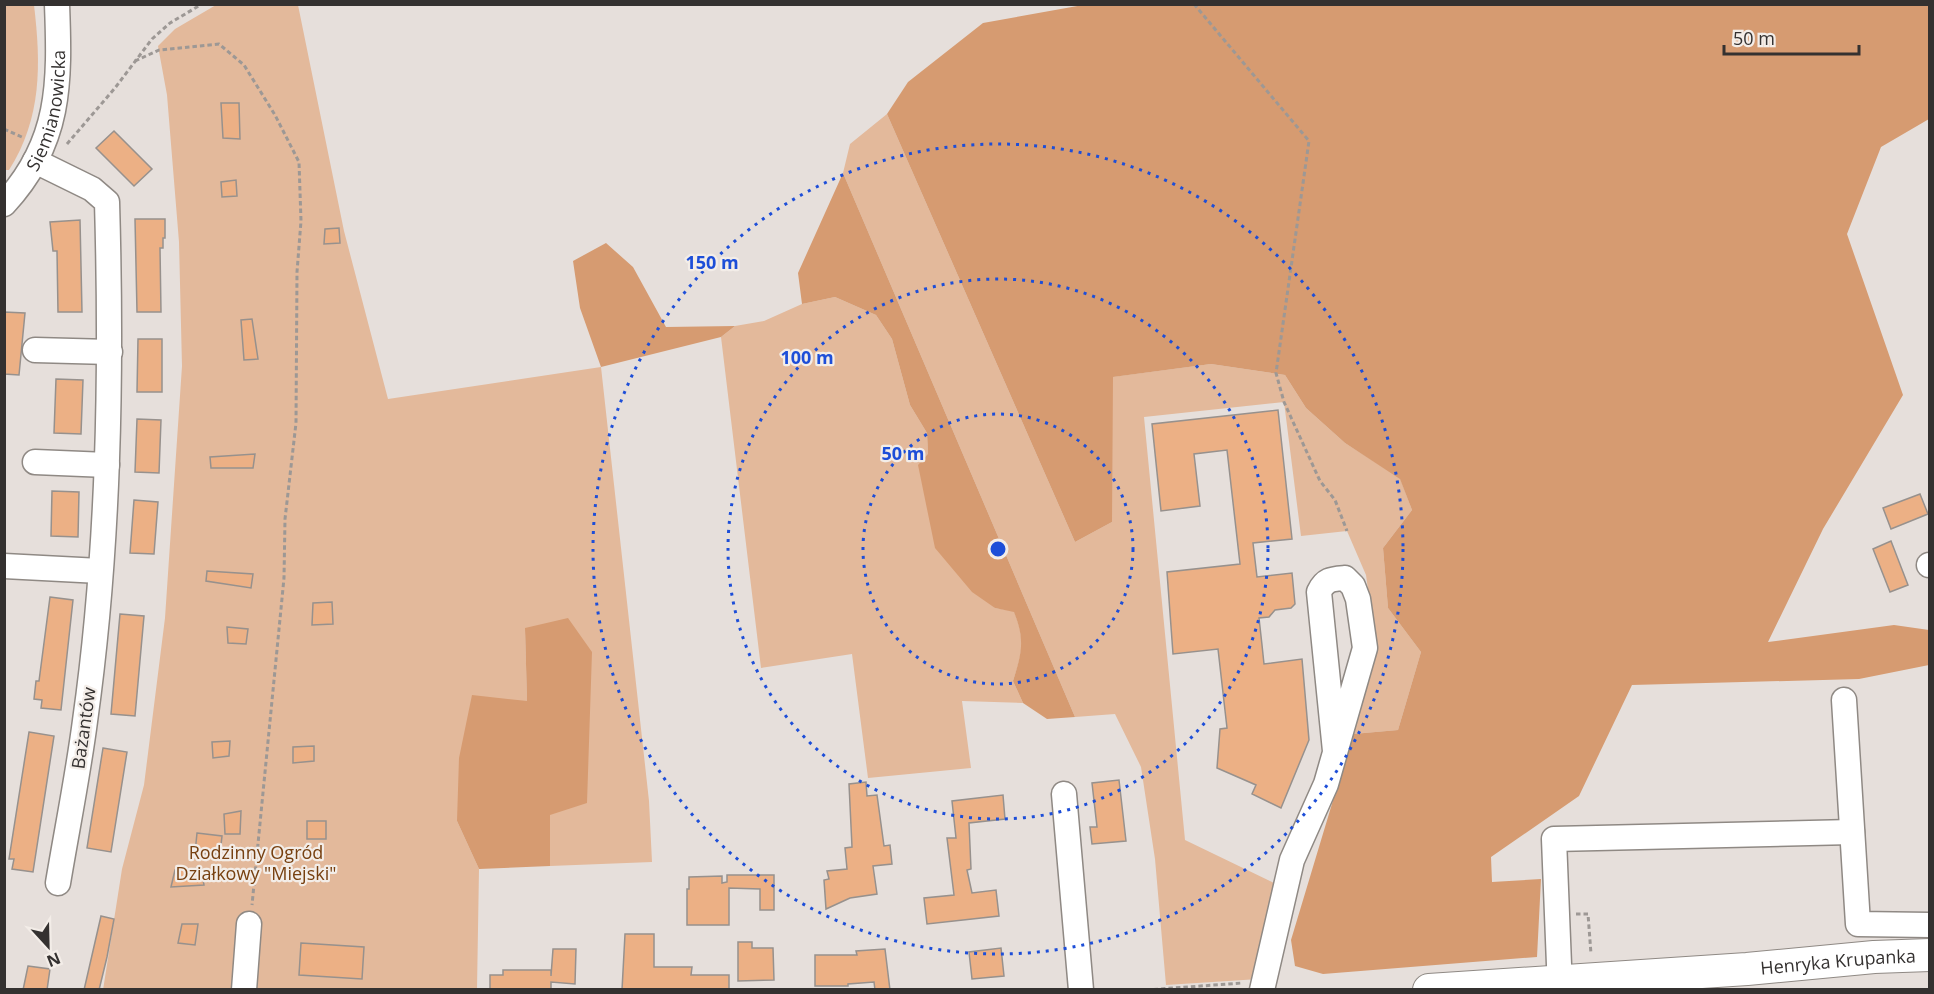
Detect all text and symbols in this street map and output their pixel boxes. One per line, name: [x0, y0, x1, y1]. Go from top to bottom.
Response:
scale bar: [1724, 18, 1859, 56]
text: 50 m: [1733, 26, 1775, 50]
street label: Siemianowicka: [20, 50, 70, 175]
text: 150 m: [685, 250, 739, 274]
text: 100 m: [780, 345, 834, 369]
text: 50 m: [882, 441, 924, 465]
centre of rings: [988, 539, 1008, 559]
street label: Bażantów: [65, 686, 101, 770]
park label: Rodzinny Ogród Działkowy "Miejski": [176, 840, 336, 885]
north arrow: [18, 916, 78, 976]
street label: Henryka Krupanka: [1759, 944, 1916, 980]
text: N: [43, 947, 64, 973]

